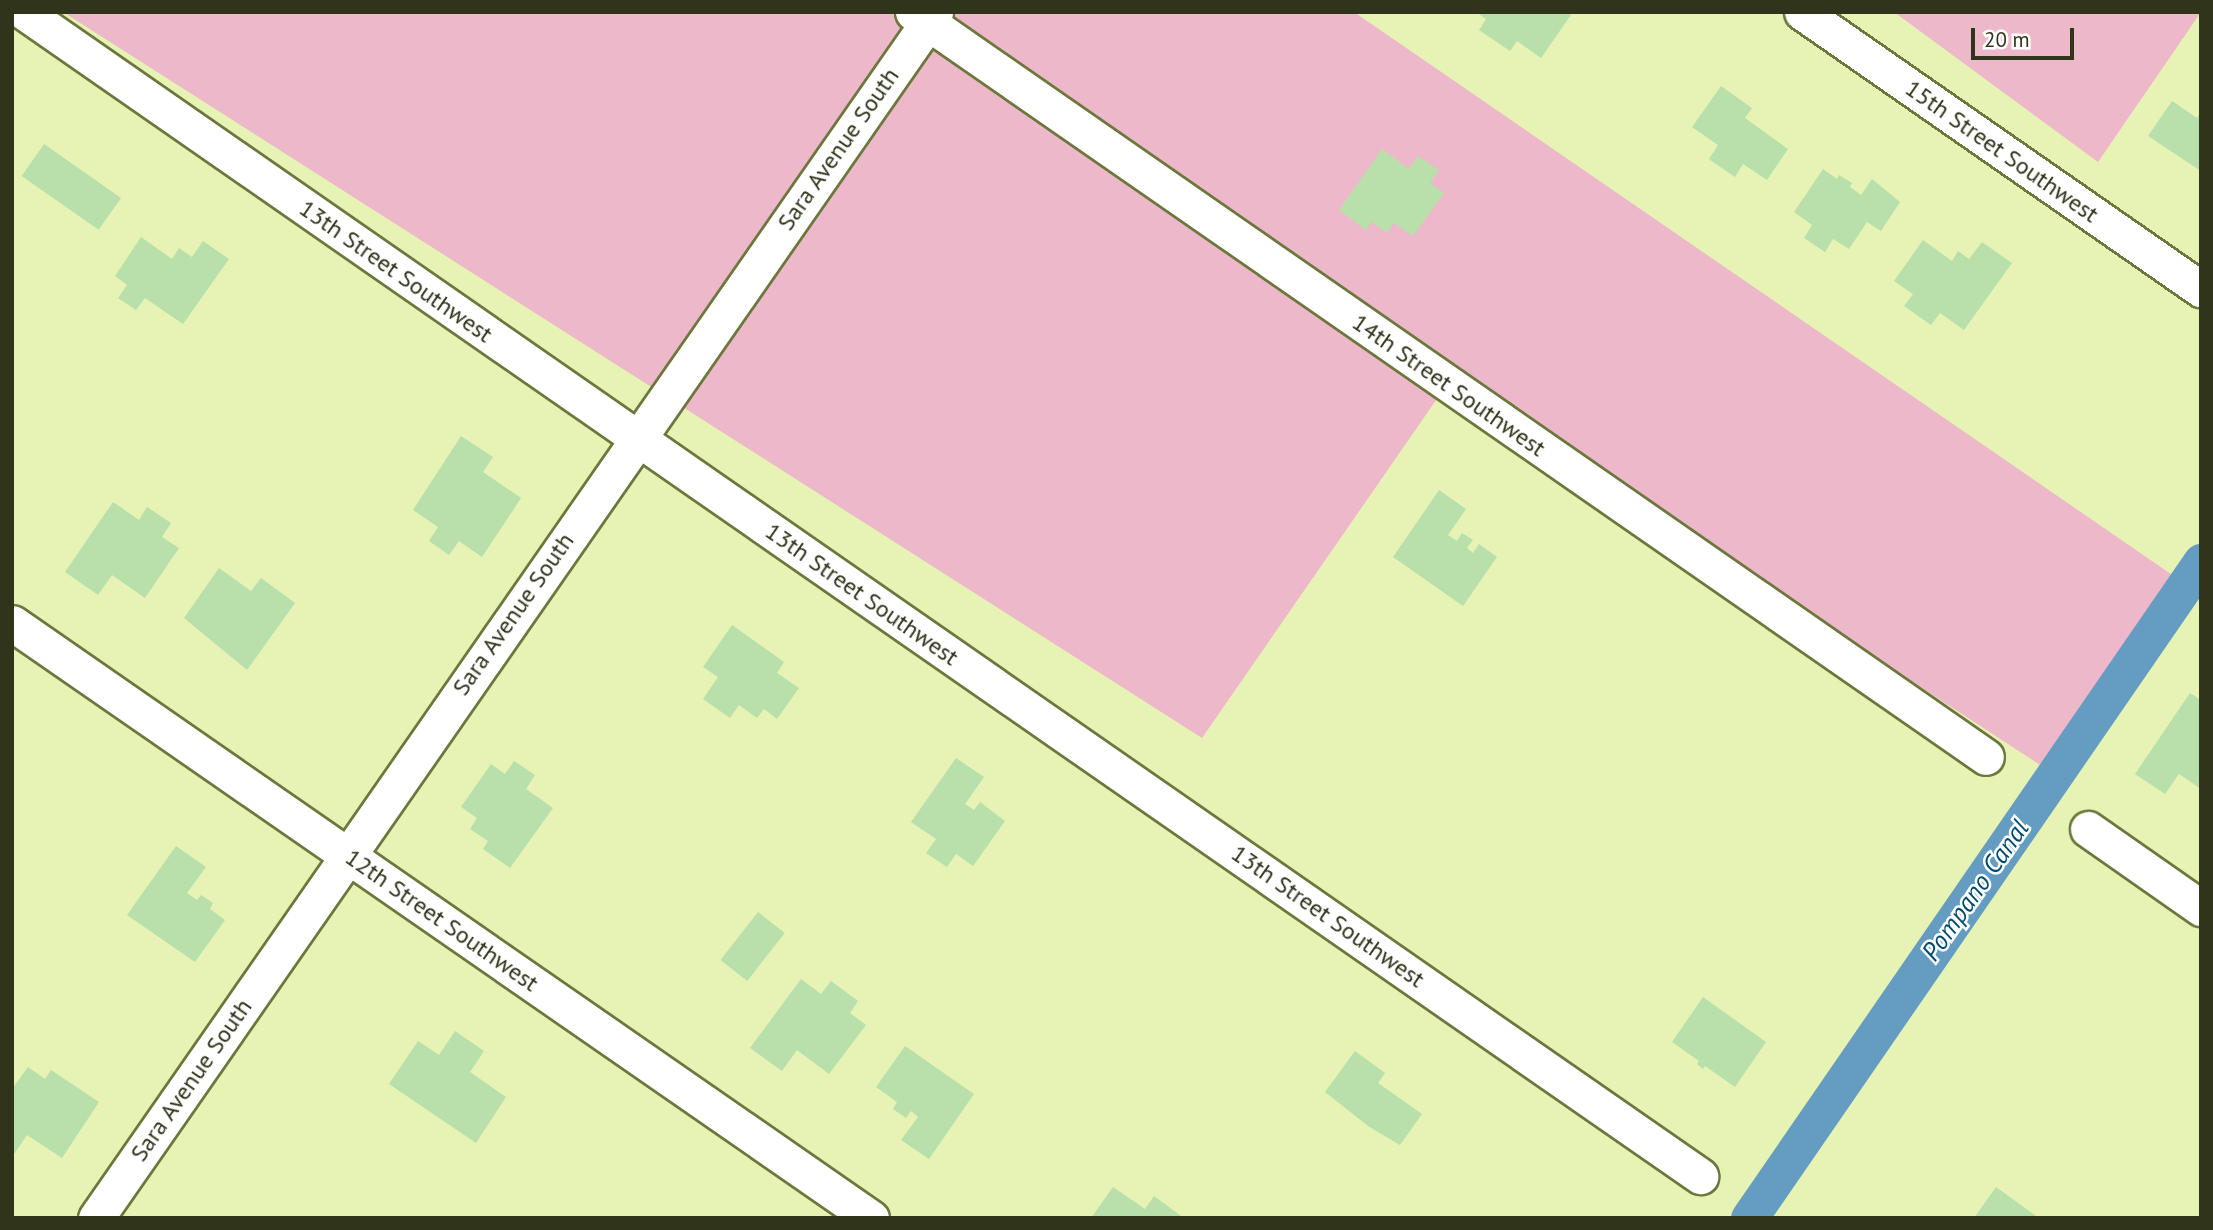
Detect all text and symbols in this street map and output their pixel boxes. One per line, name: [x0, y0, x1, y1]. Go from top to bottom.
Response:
scale bar: [1975, 14, 2078, 58]
text: 20 m: [1984, 26, 2030, 53]
street label: Sara Avenue South: [771, 62, 905, 236]
street label: 15th Street Southwest: [1900, 73, 2104, 229]
street label: 13th Street Southwest: [294, 193, 498, 349]
street label: 14th Street Southwest: [1347, 307, 1551, 463]
street label: 13th Street Southwest: [760, 516, 964, 672]
street label: Sara Avenue South: [446, 527, 580, 701]
water label: Pompano Canal: [1915, 813, 2035, 967]
street label: 13th Street Southwest: [1226, 838, 1430, 994]
street label: 12th Street Southwest: [340, 842, 544, 998]
street label: Sara Avenue South: [124, 993, 258, 1167]

